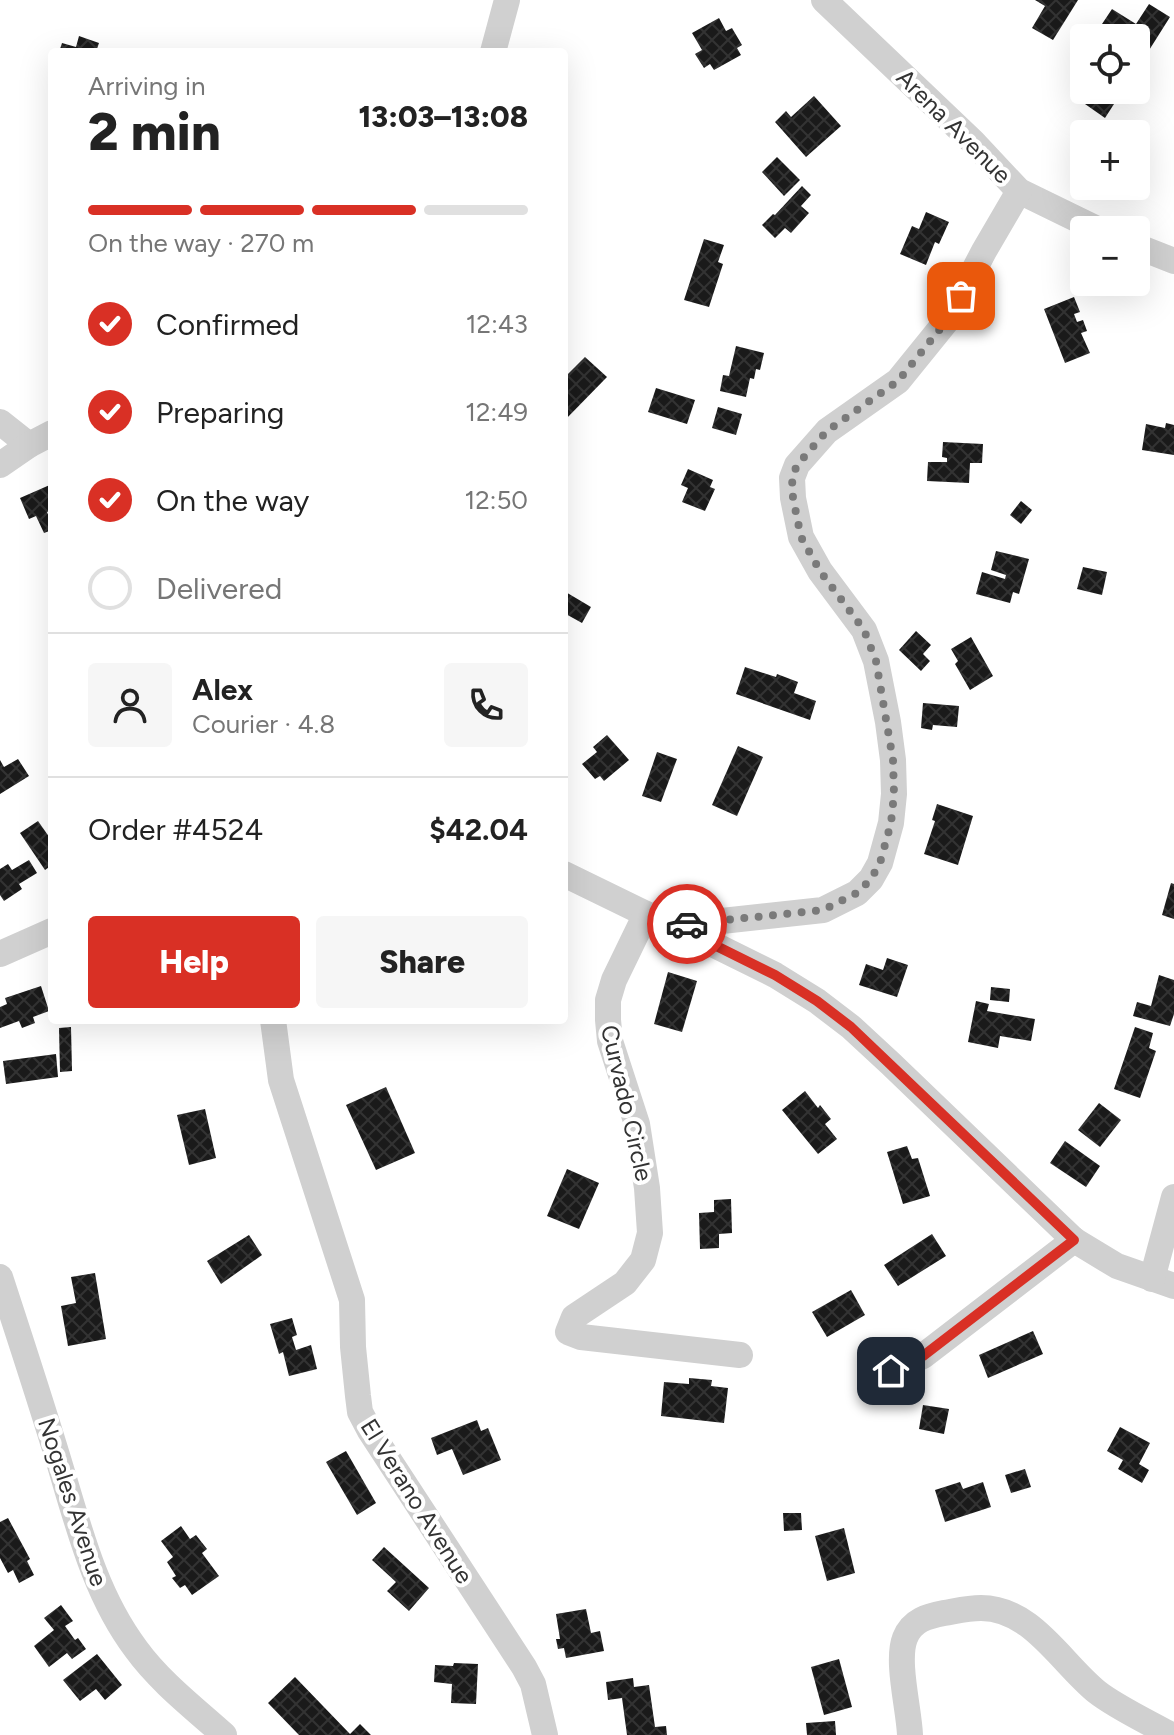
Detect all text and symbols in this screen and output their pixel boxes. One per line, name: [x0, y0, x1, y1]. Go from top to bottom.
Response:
map controls: [1070, 24, 1150, 296]
button: locate: [1070, 24, 1150, 104]
street label: Arena Avenue: [891, 63, 1017, 189]
text: Arriving in: [88, 70, 206, 102]
text: 13:03–13:08: [359, 98, 528, 135]
text: 2 min: [88, 101, 221, 163]
button: +: [1070, 120, 1150, 200]
button: −: [1070, 216, 1150, 296]
text: On the way · 270 m: [88, 227, 314, 259]
pin: [927, 262, 995, 330]
icon: bag: [939, 274, 983, 318]
icon: check: [88, 302, 132, 346]
text: Confirmed: [156, 306, 299, 343]
text: 12:43: [466, 308, 528, 340]
icon: check: [88, 390, 132, 434]
text: Preparing: [156, 394, 284, 431]
text: 12:49: [465, 396, 528, 428]
icon: check: [88, 478, 132, 522]
text: On the way: [156, 482, 309, 519]
text: 12:50: [465, 484, 528, 516]
text: Delivered: [156, 570, 282, 607]
button: person: [88, 663, 172, 747]
button: phone: [444, 663, 528, 747]
text: Alex: [192, 671, 253, 708]
text: Courier · 4.8: [192, 708, 335, 740]
text: Order #4524: [88, 811, 263, 848]
text: $42.04: [429, 811, 528, 848]
courier: [647, 884, 727, 964]
icon: car: [665, 902, 709, 946]
button: Help: [88, 916, 300, 1008]
button: Share: [316, 916, 528, 1008]
street label: Curvado Circle: [595, 1022, 659, 1184]
pin: [857, 1337, 925, 1405]
icon: home: [869, 1349, 913, 1393]
street label: El Verano Avenue: [355, 1413, 479, 1589]
street label: Nogales Avenue: [32, 1414, 114, 1590]

